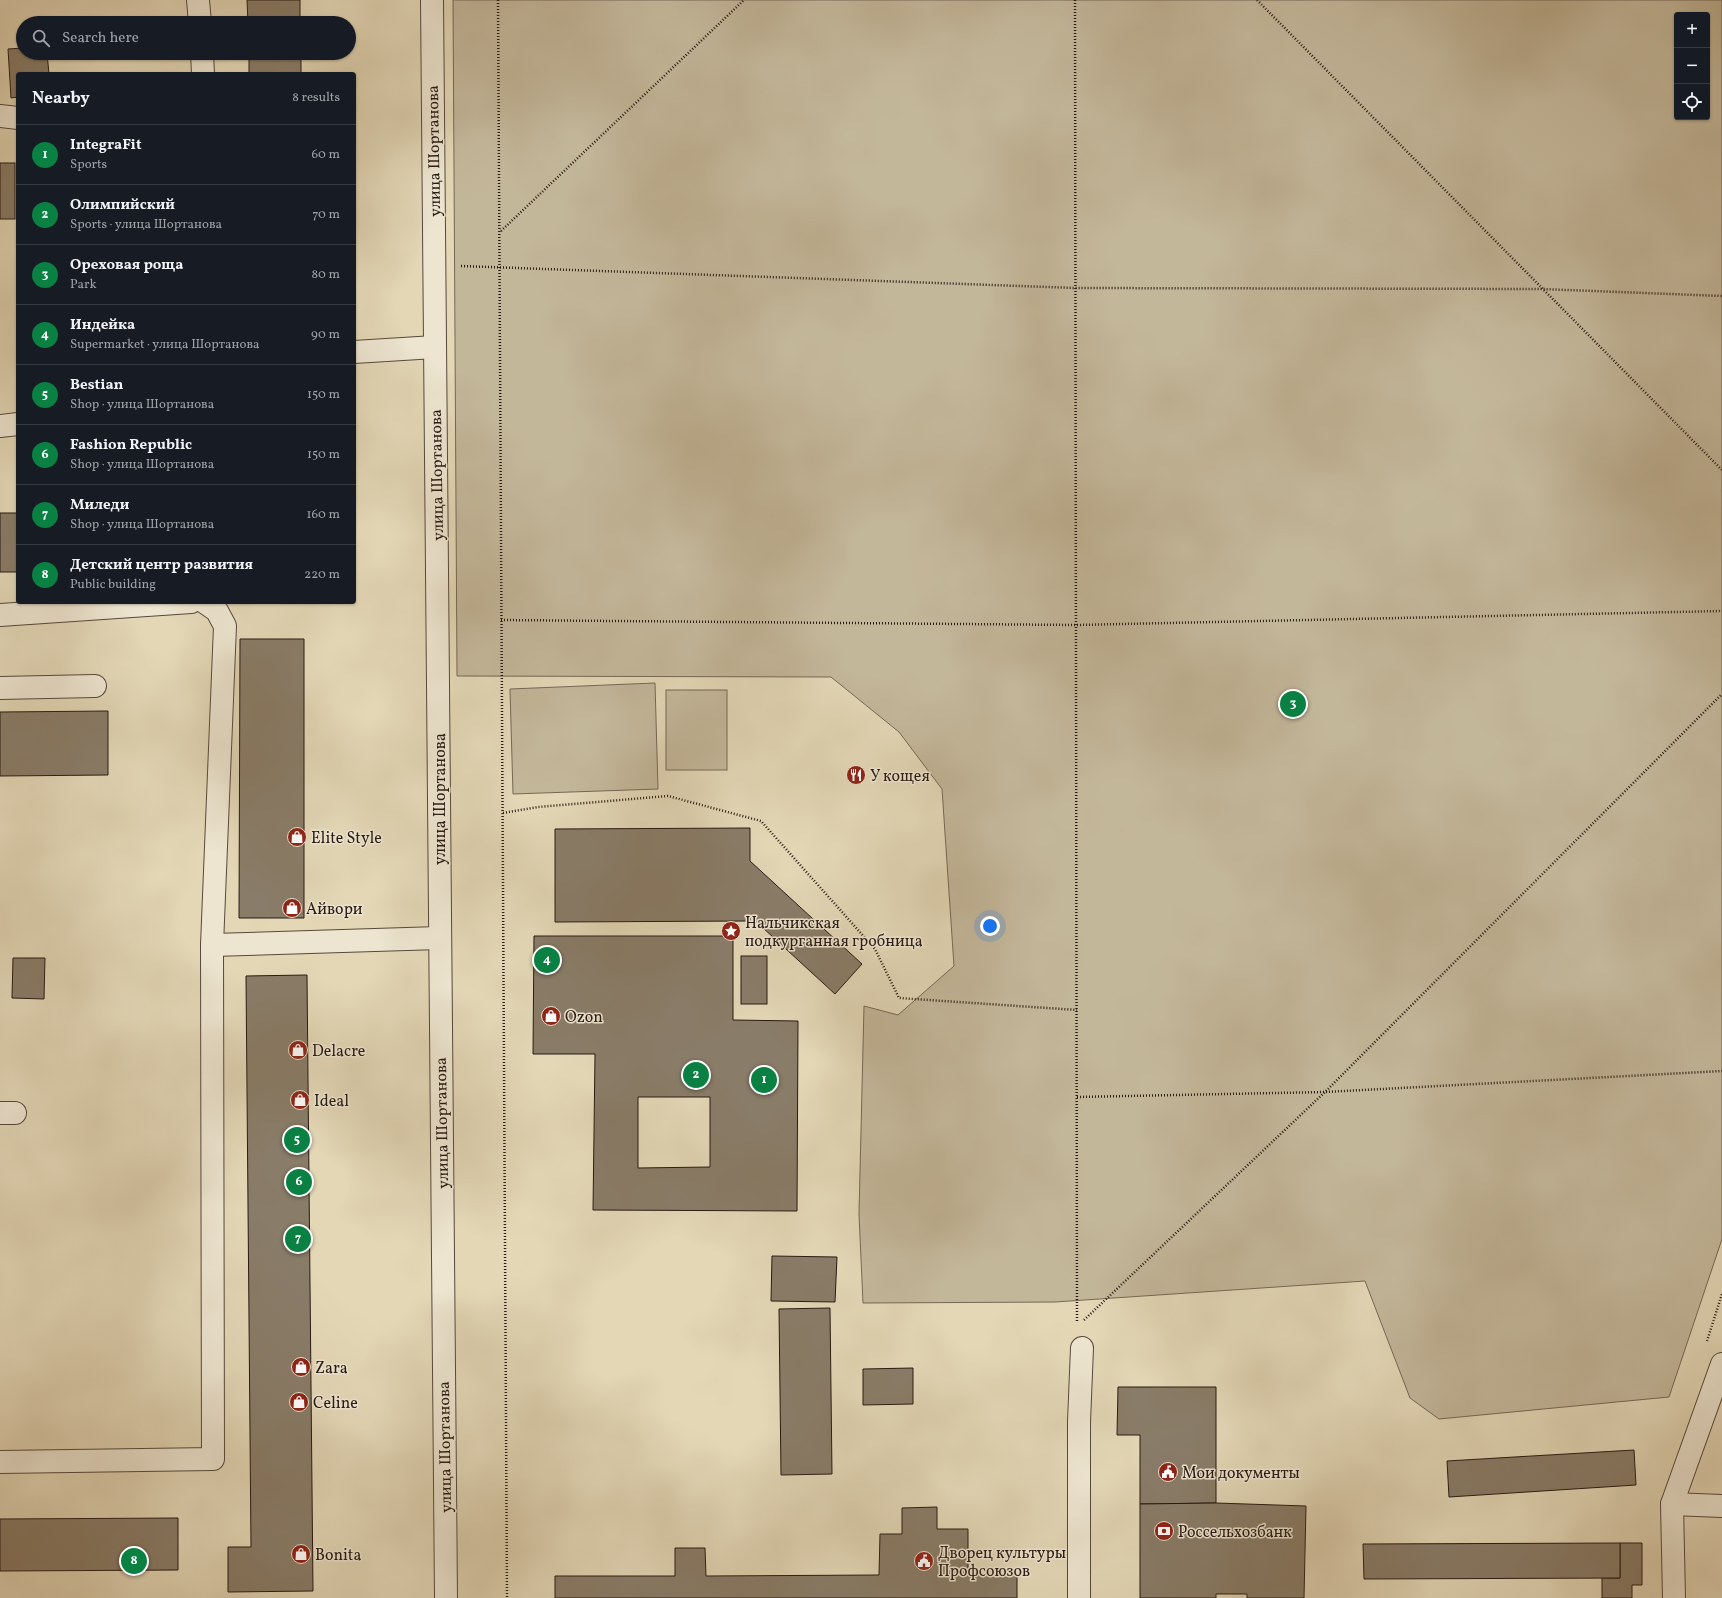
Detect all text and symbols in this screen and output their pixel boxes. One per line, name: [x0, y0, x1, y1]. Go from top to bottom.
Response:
map controls: [1674, 12, 1710, 120]
button: +: [1674, 12, 1710, 48]
search box: [16, 16, 356, 60]
icon: search: [30, 27, 52, 49]
text: Search here: [62, 28, 139, 49]
button: −: [1674, 48, 1710, 84]
button: locate: [1674, 84, 1710, 120]
street label: улица Шортанова: [423, 85, 447, 217]
text: Nearby: [32, 87, 90, 110]
text: 8 results: [292, 89, 340, 107]
text: IntegraFit: [70, 135, 142, 156]
text: 1: [42, 146, 48, 164]
text: 60 m: [312, 146, 340, 164]
text: Sports: [70, 156, 107, 174]
text: Олимпийский: [70, 195, 175, 216]
text: 2: [42, 206, 48, 224]
text: 70 m: [312, 206, 340, 224]
text: Sports · улица Шортанова: [70, 216, 222, 234]
text: Ореховая роща: [70, 255, 183, 276]
text: 3: [42, 266, 48, 284]
text: 80 m: [311, 266, 340, 284]
text: Park: [70, 276, 97, 294]
text: Индейка: [70, 315, 135, 336]
text: 4: [41, 326, 49, 344]
text: 90 m: [311, 326, 340, 344]
text: Supermarket · улица Шортанова: [70, 336, 259, 354]
text: Bestian: [70, 375, 124, 396]
text: 5: [42, 386, 48, 404]
text: 150 m: [307, 386, 340, 404]
text: Shop · улица Шортанова: [70, 396, 214, 414]
street label: улица Шортанова: [426, 409, 450, 541]
text: Fashion Republic: [70, 435, 192, 456]
text: 6: [41, 446, 49, 464]
text: 150 m: [307, 446, 340, 464]
text: Shop · улица Шортанова: [70, 456, 214, 474]
text: Миледи: [70, 495, 129, 516]
text: 7: [42, 506, 48, 524]
text: 160 m: [306, 506, 340, 524]
text: Shop · улица Шортанова: [70, 516, 214, 534]
text: Детский центр развития: [70, 555, 253, 576]
text: 8: [41, 566, 49, 584]
text: 220 m: [304, 566, 340, 584]
text: Public building: [70, 576, 156, 594]
pin: 3: [1280, 689, 1306, 719]
street label: улица Шортанова: [430, 733, 452, 865]
restaurant icon: У кощея: [845, 764, 867, 786]
place label: У кощея: [870, 766, 930, 788]
shop icon: Elite Style: [286, 826, 308, 848]
place label: Elite Style: [311, 828, 382, 850]
shop icon: Айвори: [281, 897, 303, 919]
place label: Айвори: [306, 899, 363, 921]
place label: Нальчикская подкурганная гробница: [745, 913, 923, 953]
your location: [980, 916, 1000, 936]
place icon: Нальчикская подкурганная гробница: [720, 920, 742, 942]
pin: 4: [534, 945, 560, 975]
shop icon: Ozon: [540, 1005, 562, 1027]
place label: Ozon: [565, 1007, 603, 1029]
shop icon: Delacre: [287, 1039, 309, 1061]
place label: Delacre: [312, 1041, 365, 1063]
street label: улица Шортанова: [431, 1057, 455, 1189]
pin: 2: [683, 1060, 709, 1090]
pin: 1: [751, 1065, 777, 1095]
shop icon: Ideal: [289, 1089, 311, 1111]
place label: Ideal: [314, 1091, 349, 1113]
pin: 5: [284, 1125, 310, 1155]
pin: 6: [286, 1167, 312, 1197]
pin: 7: [285, 1224, 311, 1254]
shop icon: Zara: [290, 1356, 312, 1378]
place label: Zara: [315, 1358, 348, 1380]
street label: улица Шортанова: [434, 1381, 458, 1513]
shop icon: Celine: [288, 1391, 310, 1413]
place label: Celine: [313, 1393, 358, 1415]
public building icon: Мои документы: [1157, 1461, 1179, 1483]
place label: Мои документы: [1182, 1463, 1300, 1485]
bank icon: Россельхозбанк: [1153, 1520, 1175, 1542]
place label: Россельхозбанк: [1178, 1522, 1292, 1544]
shop icon: Bonita: [290, 1543, 312, 1565]
place label: Дворец культуры Профсоюзов: [938, 1543, 1066, 1583]
place label: Bonita: [315, 1545, 361, 1567]
pin: 8: [121, 1546, 147, 1576]
public building icon: Дворец культуры Профсоюзов: [913, 1550, 935, 1572]

